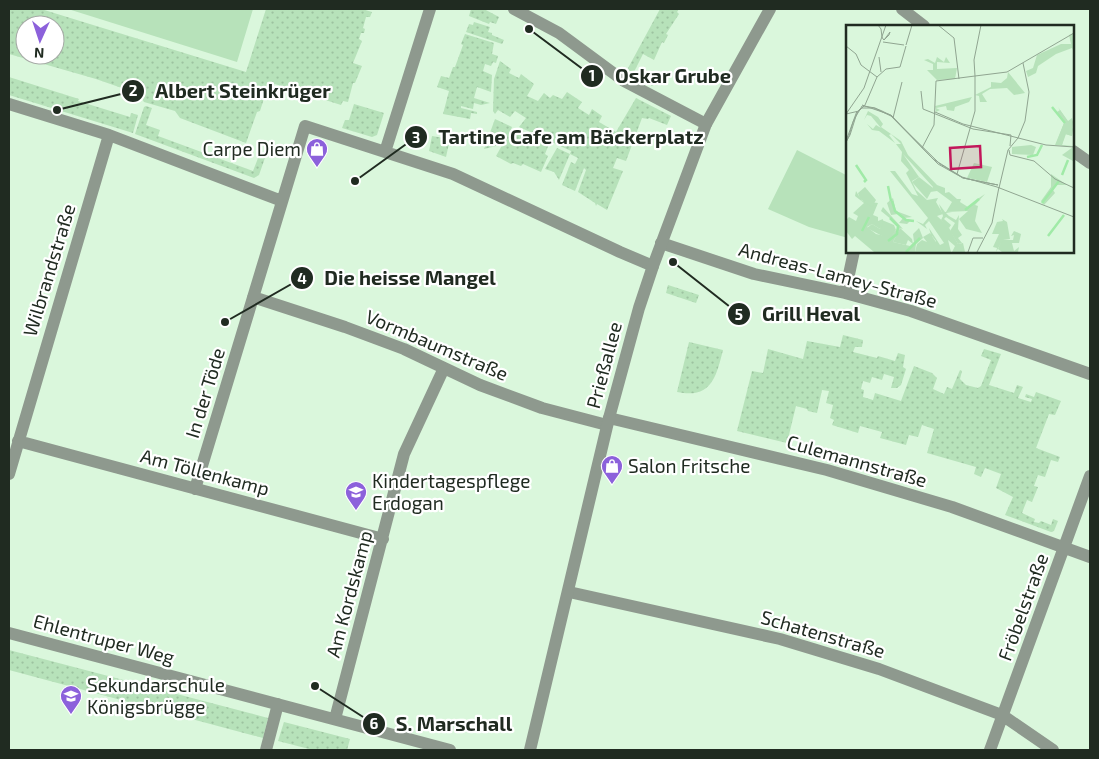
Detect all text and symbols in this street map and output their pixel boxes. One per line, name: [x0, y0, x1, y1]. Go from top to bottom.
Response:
north arrow: [15, 15, 65, 65]
inset map: [846, 25, 1074, 252]
text: N: [34, 45, 45, 62]
callout: Oskar Grube: [580, 58, 741, 93]
text: Oskar Grube: [615, 63, 731, 87]
text: 1: [589, 66, 595, 84]
callout: Albert Steinkrüger: [120, 74, 341, 109]
text: Albert Steinkrüger: [155, 78, 331, 102]
text: 2: [129, 81, 138, 99]
callout: Tartine Cafe am Bäckerplatz: [404, 120, 714, 155]
text: Tartine Cafe am Bäckerplatz: [438, 124, 704, 148]
text: 3: [412, 128, 420, 146]
place label: Carpe Diem: [202, 137, 301, 160]
shop icon: Carpe Diem: [305, 137, 329, 168]
street label: Wilbrandstraße: [17, 201, 80, 339]
street label: Andreas-Lamey-Straße: [737, 237, 940, 312]
callout: Die heisse Mangel: [289, 261, 506, 296]
text: Die heisse Mangel: [324, 265, 496, 289]
text: 4: [297, 269, 307, 287]
callout: Grill Heval: [727, 297, 870, 332]
text: Grill Heval: [762, 301, 861, 325]
street label: Vormbaumstraße: [362, 304, 512, 385]
text: 5: [735, 305, 743, 323]
street label: Prießallee: [581, 319, 626, 411]
street label: In der Töde: [180, 345, 229, 441]
street label: Culemannstraße: [784, 430, 930, 492]
street label: Am Töllenkamp: [138, 443, 272, 500]
shop icon: Salon Fritsche: [600, 454, 624, 485]
place label: Salon Fritsche: [628, 454, 750, 477]
place label: Kindertagespflege Erdogan: [372, 469, 530, 514]
school or university icon: Kindertagespflege Erdogan: [344, 480, 368, 511]
street label: Am Kordskamp: [321, 528, 376, 660]
street label: Fröbelstraße: [992, 550, 1053, 664]
street label: Schatenstraße: [759, 605, 888, 662]
street label: Ehlentruper Weg: [31, 609, 178, 669]
place label: Sekundarschule Königsbrügge: [87, 673, 225, 718]
school or university icon: Sekundarschule Königsbrügge: [59, 684, 83, 715]
callout: S. Marschall: [361, 707, 523, 742]
text: S. Marschall: [396, 711, 513, 735]
text: 6: [370, 714, 379, 732]

